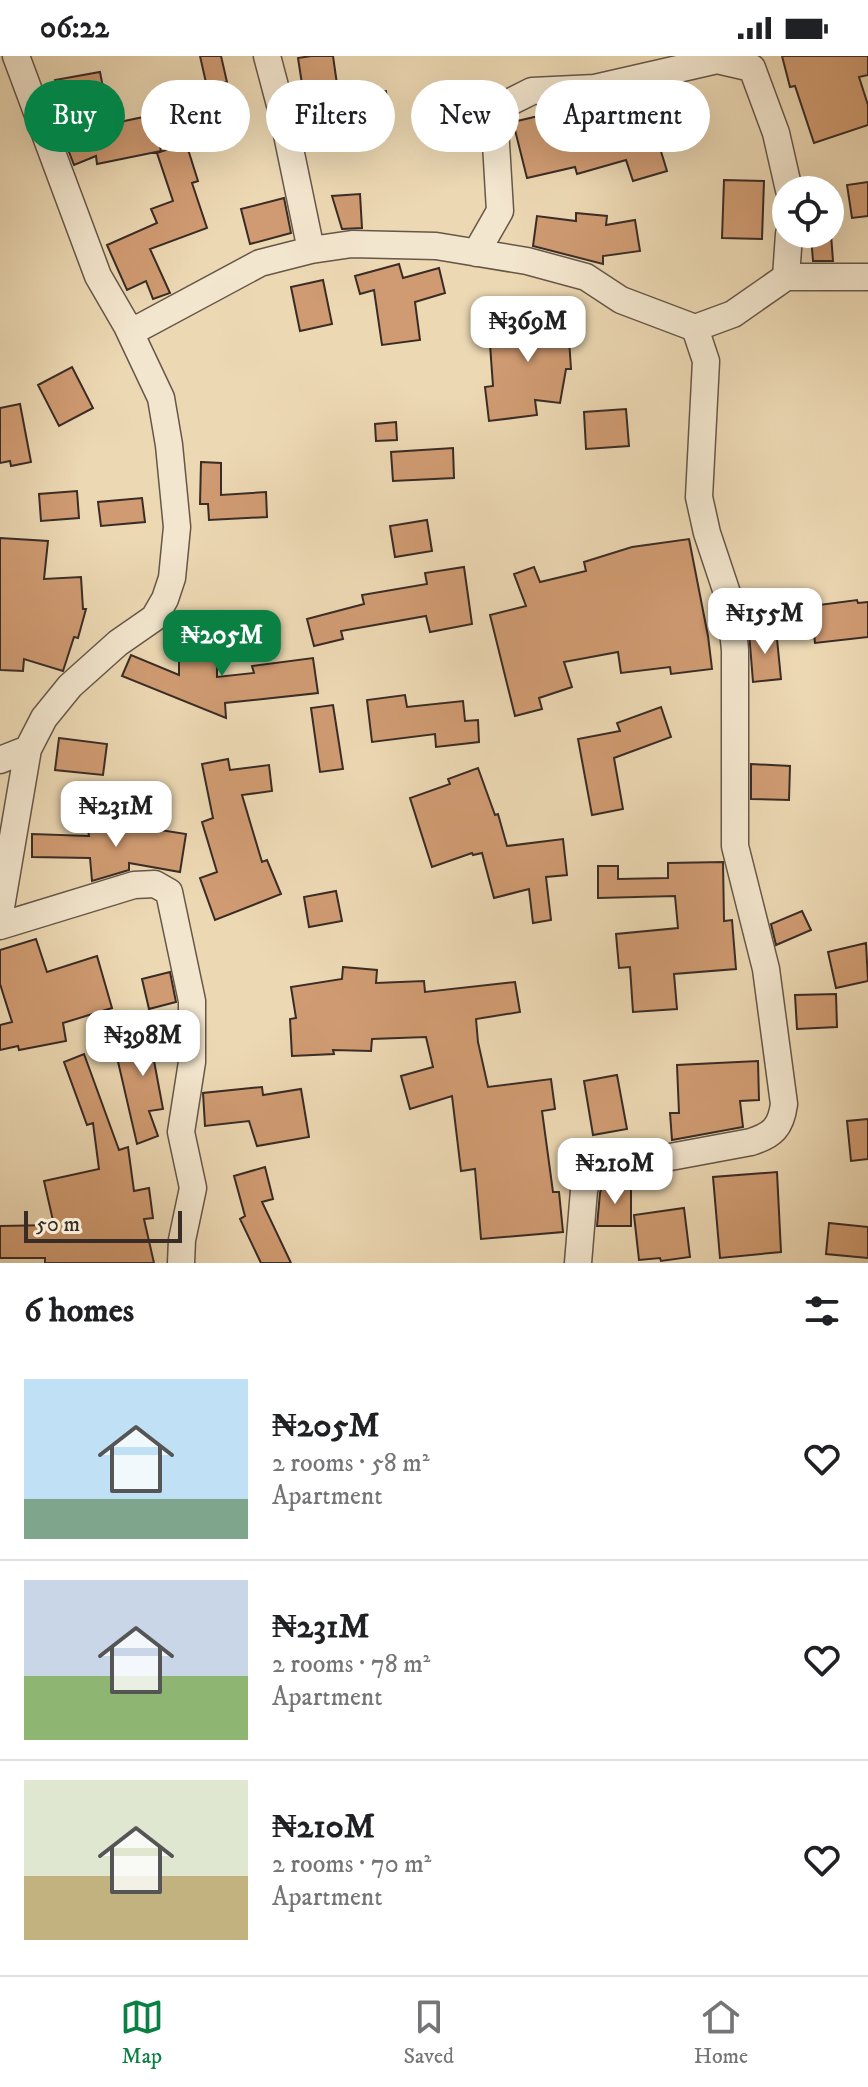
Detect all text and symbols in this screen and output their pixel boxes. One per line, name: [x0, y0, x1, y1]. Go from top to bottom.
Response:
text: 06:22: [40, 10, 109, 47]
chip: Buy: [24, 80, 125, 152]
chip: Rent: [141, 80, 250, 152]
chip: Filters: [266, 80, 395, 152]
chip: New: [411, 80, 519, 152]
chip: Apartment: [535, 80, 710, 152]
map controls: [772, 176, 844, 248]
button: locate: [772, 176, 844, 248]
pin: ₦369M: [472, 296, 584, 364]
text: ₦369M: [489, 305, 567, 338]
pin: ₦155M: [709, 588, 821, 656]
text: ₦155M: [726, 597, 804, 630]
pin: ₦205M: [166, 610, 278, 678]
text: ₦205M: [181, 619, 263, 652]
pin: ₦231M: [60, 781, 172, 849]
text: ₦231M: [79, 790, 153, 823]
pin: ₦398M: [87, 1010, 199, 1078]
text: ₦398M: [104, 1019, 182, 1052]
pin: ₦210M: [559, 1138, 671, 1206]
text: ₦210M: [576, 1147, 654, 1180]
scale bar: [24, 1207, 182, 1243]
text: 50 m: [36, 1211, 80, 1238]
icon: filters: [800, 1289, 844, 1333]
text: 6 homes: [24, 1290, 134, 1332]
text: ₦205M: [272, 1405, 380, 1447]
icon: home: [88, 1411, 184, 1507]
icon: heart: [800, 1437, 844, 1481]
text: 2 rooms · 58 m²: [272, 1447, 430, 1480]
text: Apartment: [272, 1480, 383, 1513]
text: ₦231M: [272, 1606, 370, 1648]
icon: home: [88, 1612, 184, 1708]
icon: heart: [800, 1638, 844, 1682]
text: 2 rooms · 78 m²: [272, 1648, 430, 1681]
text: Apartment: [272, 1681, 383, 1714]
text: ₦210M: [272, 1806, 375, 1848]
icon: home: [88, 1812, 184, 1908]
icon: heart: [800, 1838, 844, 1882]
text: 2 rooms · 70 m²: [272, 1848, 431, 1881]
text: Apartment: [272, 1881, 383, 1914]
tab: Map: [120, 1995, 164, 2070]
tab: Saved: [404, 1995, 454, 2070]
tab: Home: [694, 1995, 748, 2070]

